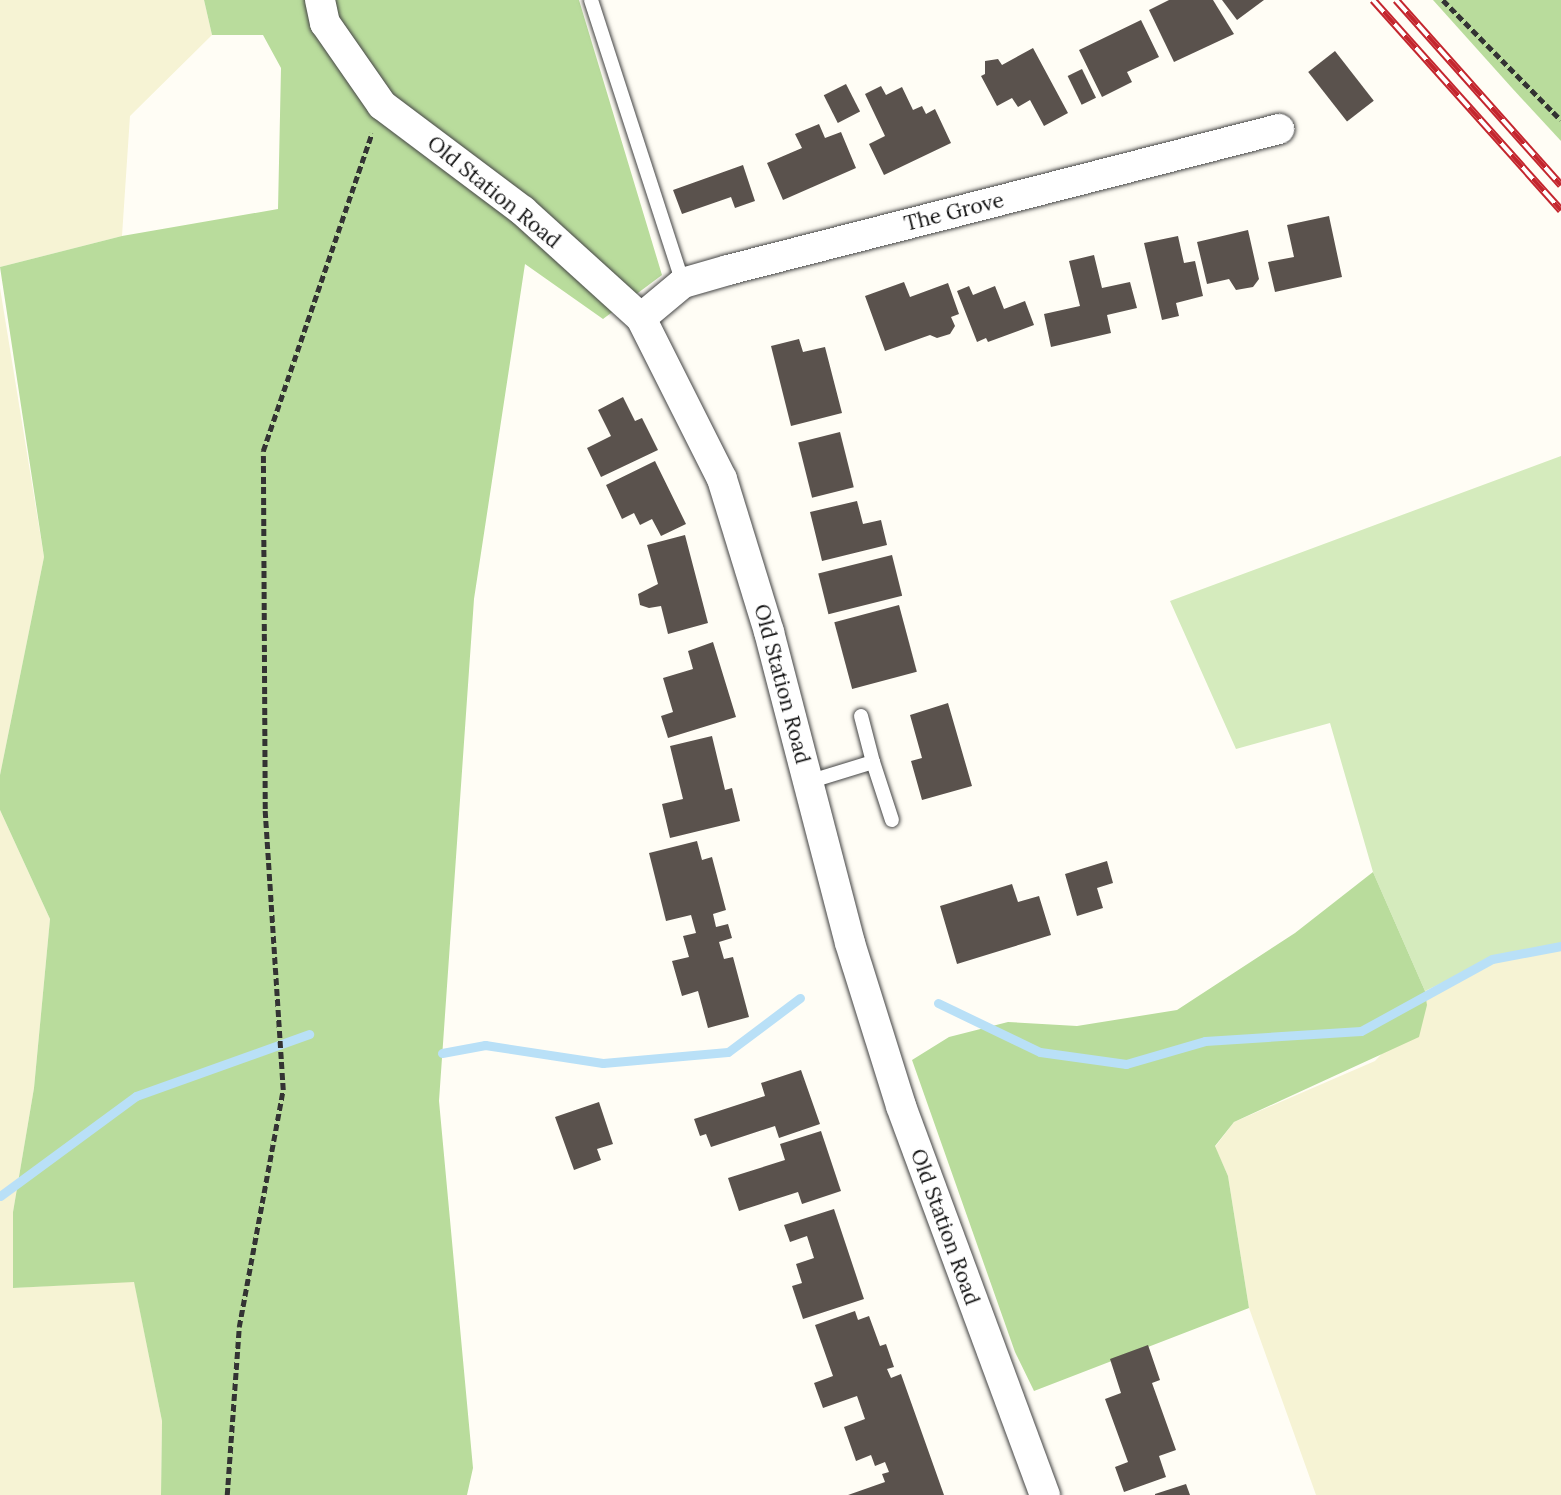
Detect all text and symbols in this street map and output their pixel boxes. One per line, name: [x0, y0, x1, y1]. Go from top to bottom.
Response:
street label: Old Station Road: [422, 130, 566, 254]
street label: The Grove: [902, 187, 1006, 237]
street label: Old Station Road: [749, 601, 815, 767]
street label: Old Station Road: [905, 1145, 985, 1309]

